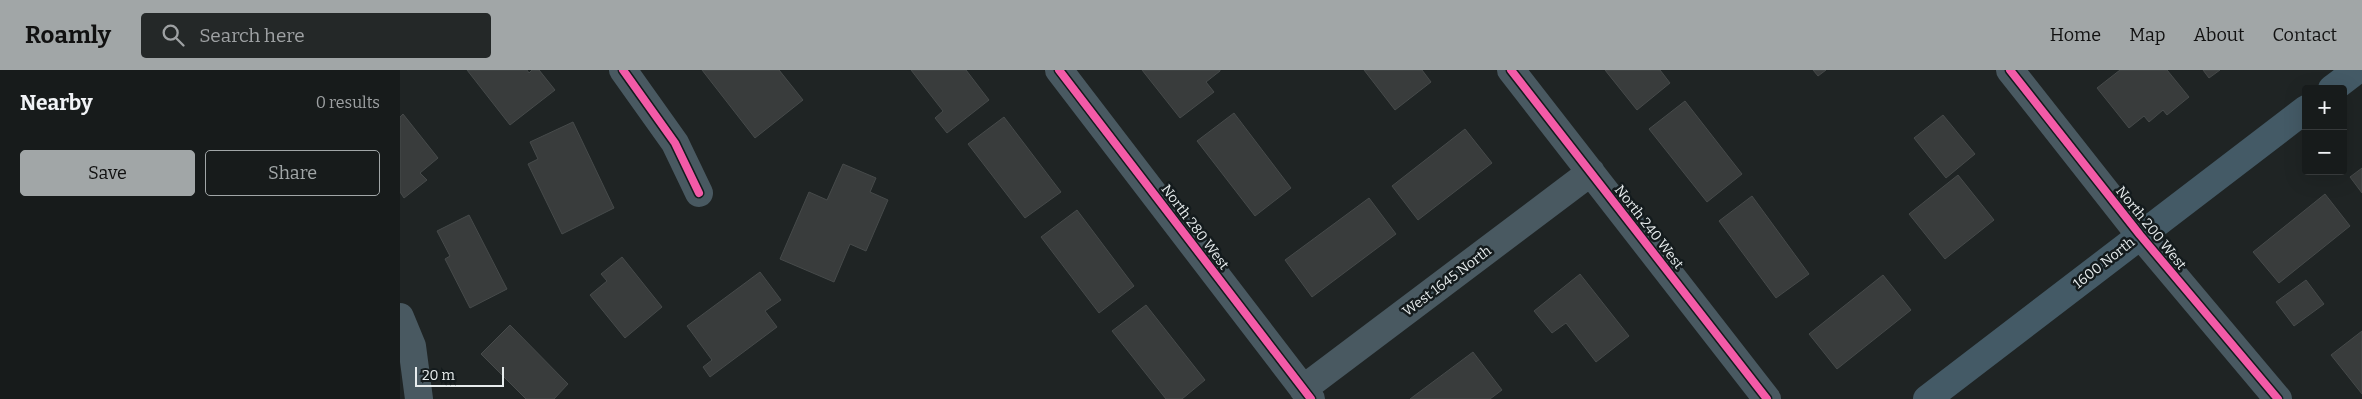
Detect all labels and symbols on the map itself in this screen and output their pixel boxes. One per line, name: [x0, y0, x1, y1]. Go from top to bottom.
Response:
street label: North 280 West: [1158, 181, 1232, 273]
street label: North 240 West: [1611, 182, 1687, 272]
street label: North 200 West: [2112, 183, 2190, 273]
street label: 1600 North: [2070, 234, 2138, 292]
street label: West 1645 North: [1399, 242, 1495, 320]
scale bar: [415, 364, 504, 387]

